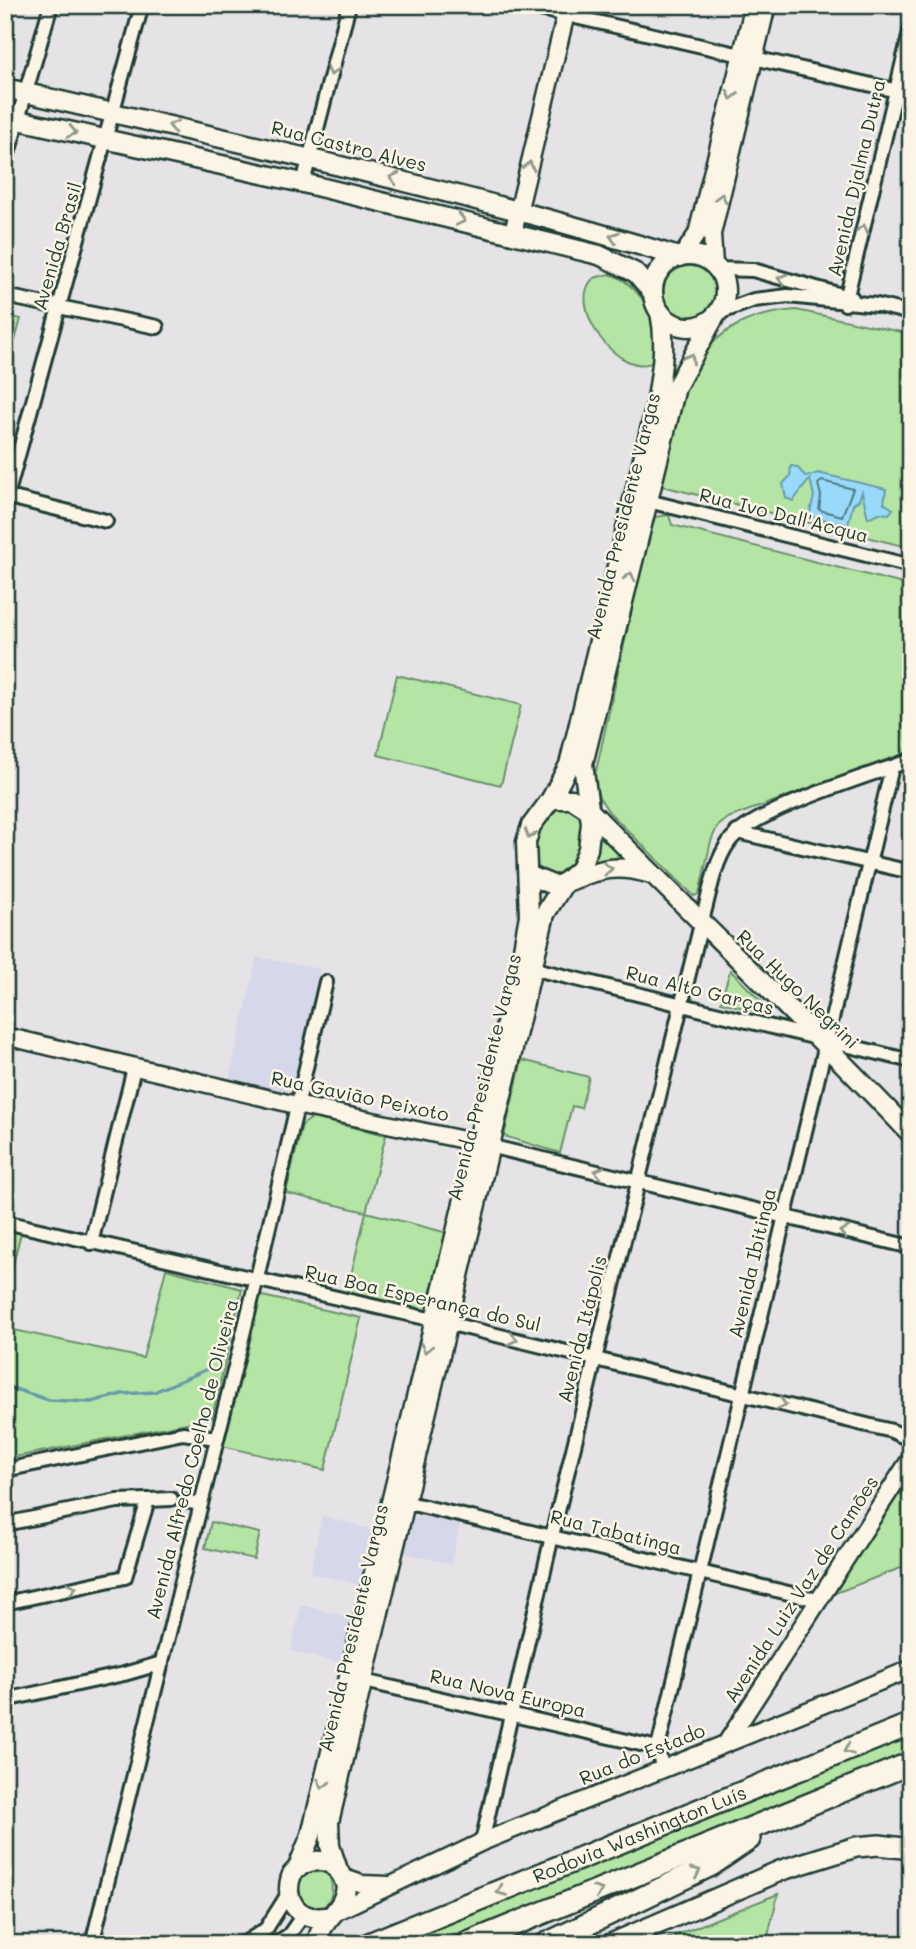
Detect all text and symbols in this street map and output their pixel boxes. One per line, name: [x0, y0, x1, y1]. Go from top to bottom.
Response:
one-way arrow: [326, 65, 340, 77]
street label: Avenida Djalma Dutra: [821, 77, 890, 279]
one-way arrow: [726, 89, 740, 101]
street label: Rua Castro Alves: [269, 114, 429, 177]
one-way arrow: [167, 120, 179, 135]
one-way arrow: [66, 124, 78, 139]
one-way arrow: [521, 160, 535, 172]
one-way arrow: [388, 172, 400, 186]
street label: Avenida Brasil: [26, 179, 87, 313]
one-way arrow: [713, 192, 727, 204]
one-way arrow: [455, 212, 467, 226]
one-way arrow: [855, 223, 869, 235]
one-way arrow: [608, 230, 620, 245]
one-way arrow: [777, 272, 789, 287]
one-way arrow: [682, 353, 695, 366]
street label: Avenida Presidente Vargas: [580, 390, 665, 642]
street label: Rua Ivo Dall'Acqua: [697, 481, 871, 548]
one-way arrow: [622, 571, 636, 583]
one-way arrow: [523, 827, 538, 839]
one-way arrow: [603, 862, 614, 877]
street label: Rua Hugo Negrini: [732, 924, 865, 1054]
street label: Avenida Presidente Vargas: [441, 951, 526, 1203]
street label: Rua Alto Garças: [623, 959, 777, 1020]
street label: Rua Gavião Peixoto: [269, 1064, 451, 1127]
one-way arrow: [594, 1166, 606, 1180]
street label: Avenida Ibitinga: [722, 1185, 781, 1340]
one-way arrow: [838, 1226, 850, 1240]
street label: Avenida Itápolis: [551, 1253, 612, 1405]
street label: Rua Boa Esperança do Sul: [303, 1258, 543, 1337]
street label: Avenida Alfredo Coelho de Oliveira: [140, 1296, 243, 1622]
one-way arrow: [507, 1331, 519, 1345]
one-way arrow: [420, 1342, 435, 1354]
one-way arrow: [776, 1396, 788, 1410]
street label: Avenida Luiz Vaz de Camões: [718, 1471, 883, 1707]
street label: Avenida Presidente Vargas: [312, 1502, 393, 1754]
street label: Rua Tabatinga: [548, 1503, 684, 1560]
one-way arrow: [66, 1582, 78, 1597]
street label: Rua Nova Europa: [428, 1662, 589, 1723]
street label: Rua do Estado: [575, 1717, 708, 1790]
one-way arrow: [842, 1742, 855, 1756]
one-way arrow: [317, 1778, 331, 1790]
street label: Rodovia Washington Luís: [529, 1779, 750, 1888]
one-way arrow: [689, 1866, 701, 1880]
one-way arrow: [495, 1882, 507, 1896]
one-way arrow: [591, 1885, 603, 1899]

